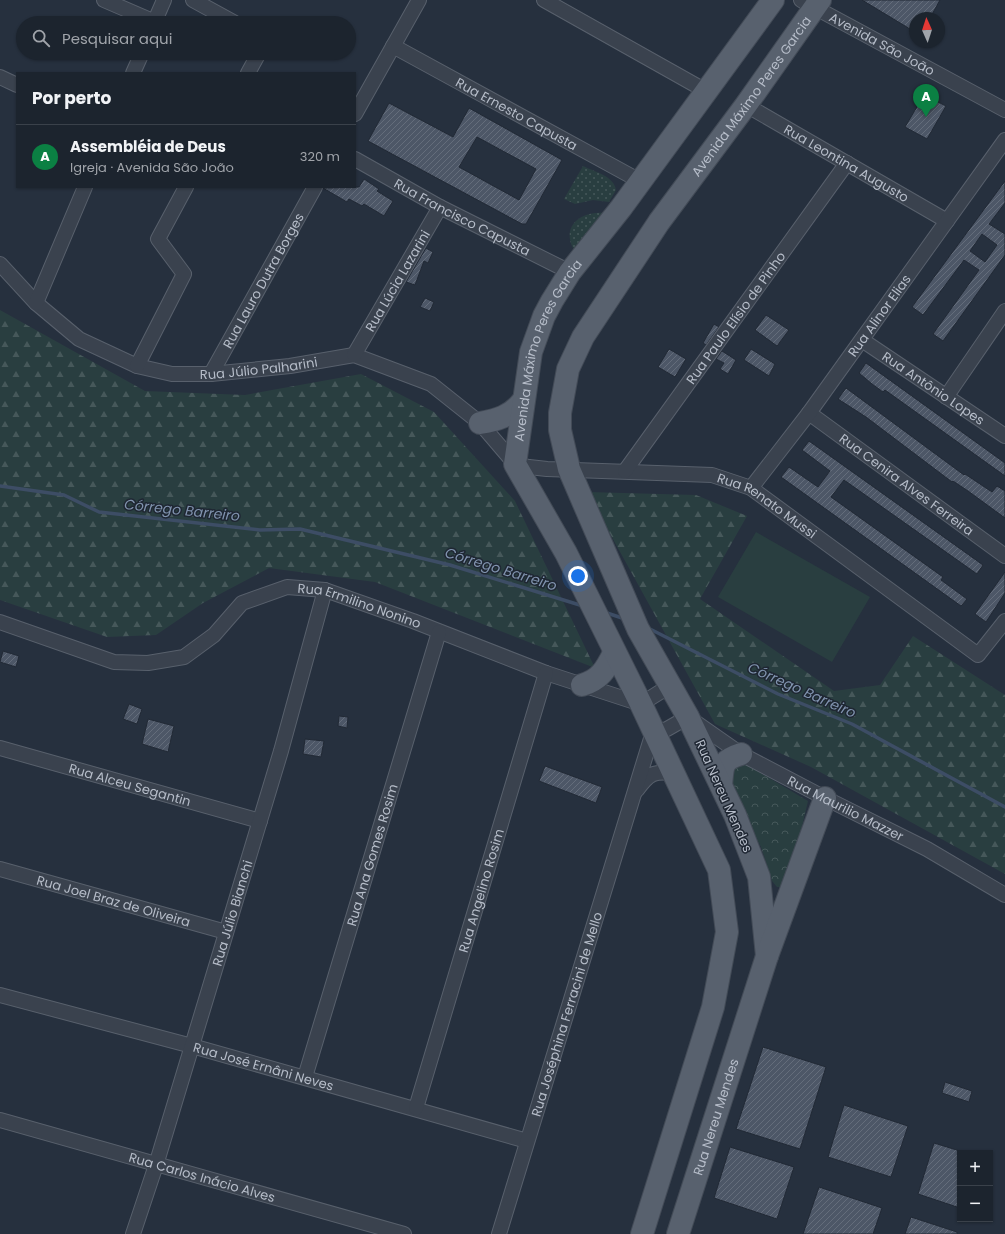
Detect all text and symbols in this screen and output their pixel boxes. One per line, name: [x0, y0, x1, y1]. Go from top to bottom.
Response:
street label: Avenida São João: [826, 7, 938, 80]
street label: Avenida Máximo Peres Garcia: [687, 12, 816, 180]
north arrow: [909, 12, 945, 48]
search box: [16, 16, 356, 60]
icon: search: [30, 27, 52, 49]
text: Pesquisar aqui: [62, 28, 172, 49]
street label: Rua Ernesto Capusta: [452, 73, 581, 155]
pin: A: [913, 84, 939, 117]
text: Por perto: [32, 86, 111, 110]
street label: Rua Leontina Augusto: [780, 119, 912, 207]
text: Assembléia de Deus: [70, 136, 226, 157]
text: A: [40, 147, 50, 166]
text: 320 m: [300, 147, 340, 166]
text: Igreja · Avenida São João: [70, 158, 234, 177]
street label: Rua Francisco Capusta: [391, 174, 534, 260]
street label: Rua Lauro Dutra Borges: [218, 209, 308, 352]
street label: Rua Lúcia Lazarini: [360, 226, 434, 335]
street label: Rua Paulo Elísio de Pinho: [681, 248, 790, 388]
street label: Avenida Máximo Peres Garcia: [509, 255, 586, 443]
street label: Rua Alinor Elias: [843, 270, 915, 360]
street label: Rua Antônio Lopes: [878, 347, 989, 429]
street label: Rua Júlio Palharini: [200, 352, 319, 384]
street label: Rua Cenira Alves Ferreira: [836, 429, 978, 540]
street label: Rua Renato Mussi: [715, 468, 821, 543]
water label: Córrego Barreiro: [123, 494, 241, 526]
water label: Córrego Barreiro: [442, 542, 560, 596]
your location: [568, 566, 588, 586]
street label: Rua Ermilino Nonino: [297, 578, 424, 633]
water label: Córrego Barreiro: [745, 657, 859, 723]
street label: Rua Nereu Mendes: [691, 737, 757, 856]
street label: Rua Alceu Segantin: [67, 758, 193, 811]
street label: Rua Maurilio Mazzer: [784, 771, 907, 845]
street label: Rua Ana Gomes Rosim: [342, 781, 402, 928]
street label: Rua Angelino Rosim: [453, 826, 509, 955]
street label: Rua Júlio Bianchi: [207, 858, 257, 968]
street label: Rua Joel Braz de Oliveira: [35, 870, 193, 931]
street label: Rua Joséphina Ferracini de Mello: [526, 909, 607, 1119]
street label: Rua José Ernâni Neves: [191, 1037, 336, 1095]
street label: Rua Nereu Mendes: [688, 1056, 743, 1178]
street label: Rua Carlos Inácio Alves: [127, 1147, 278, 1207]
map controls: [957, 1150, 993, 1222]
button: +: [957, 1150, 993, 1186]
button: −: [957, 1186, 993, 1222]

